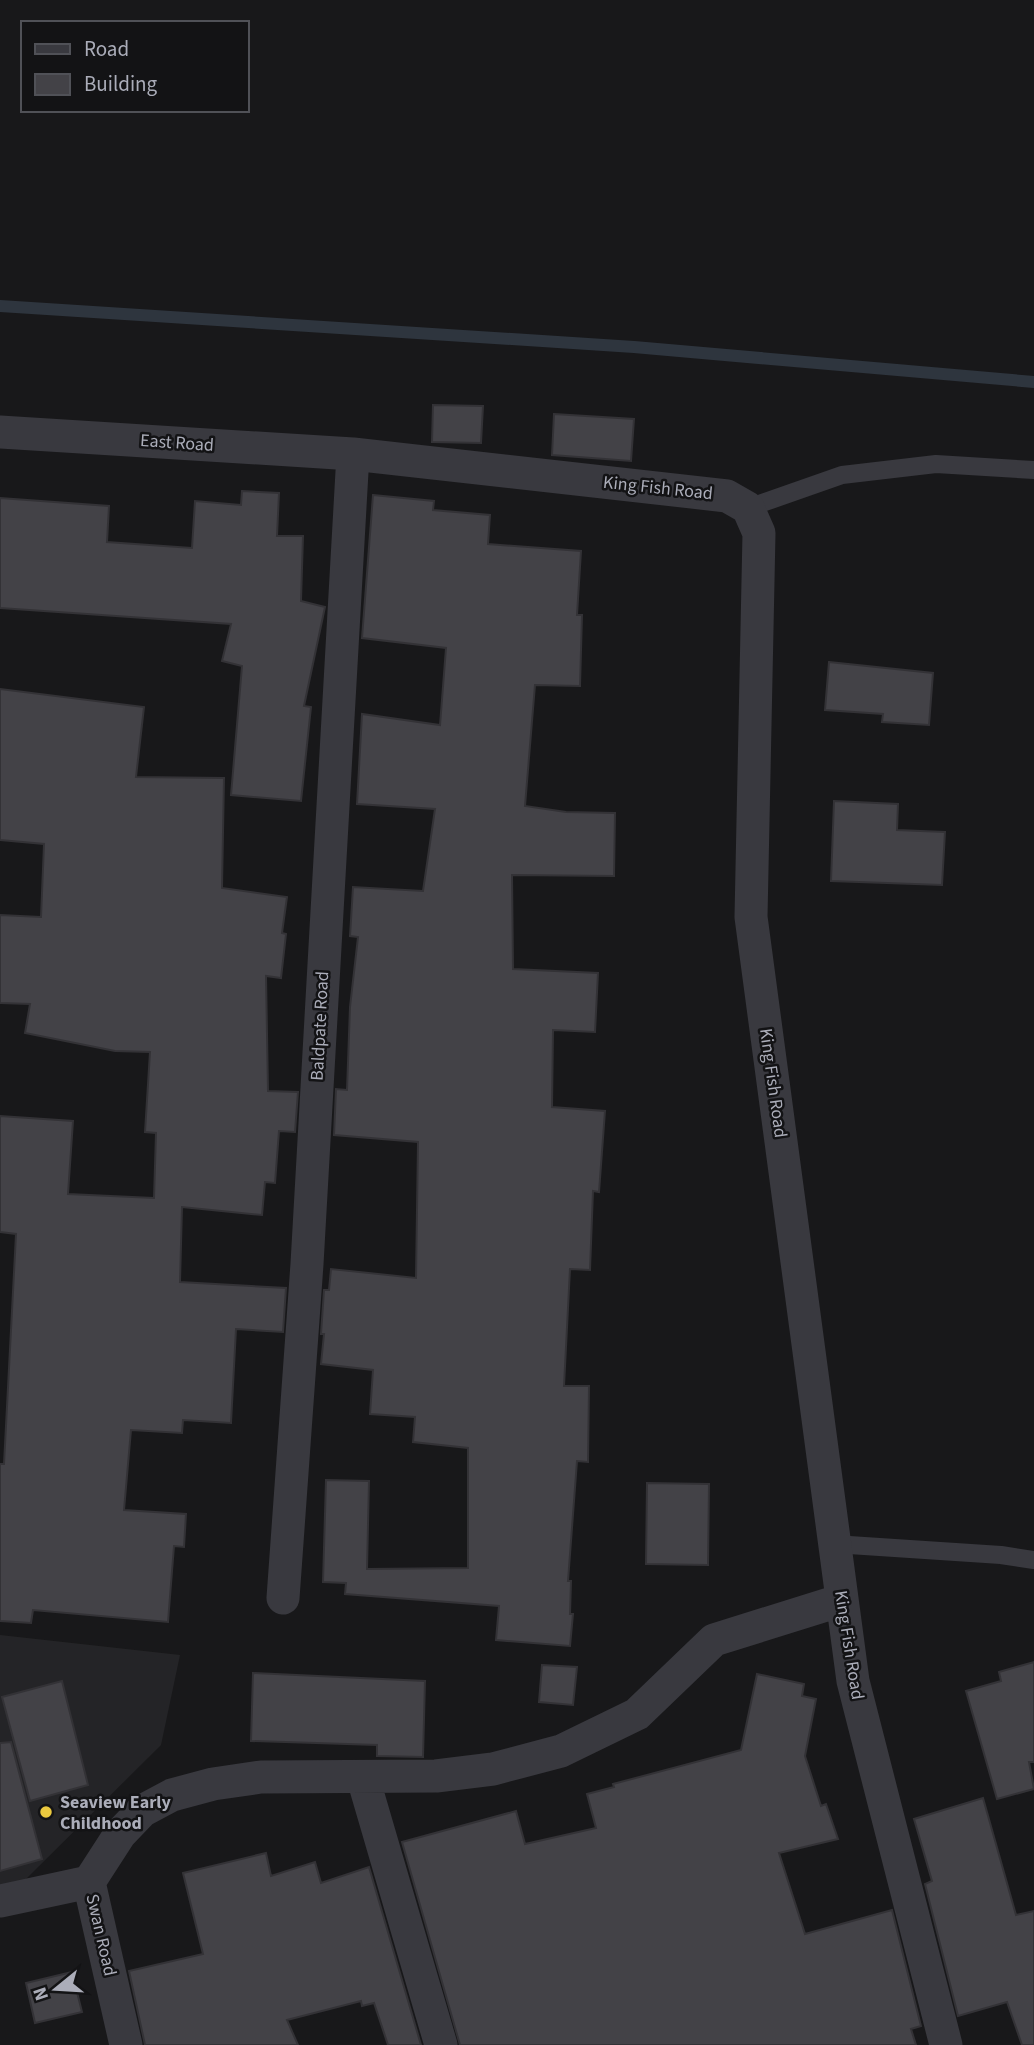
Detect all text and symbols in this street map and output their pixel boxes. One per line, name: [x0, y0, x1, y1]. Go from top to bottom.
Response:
legend: [21, 21, 248, 112]
text: Road: [84, 34, 129, 64]
text: Building: [84, 69, 158, 99]
street label: East Road: [139, 428, 215, 458]
street label: King Fish Road: [602, 470, 714, 506]
street label: Baldpate Road: [305, 971, 335, 1081]
street label: King Fish Road: [753, 1027, 793, 1139]
street label: King Fish Road: [828, 1589, 870, 1701]
place label: Seaview Early Childhood: [60, 1790, 171, 1836]
marker: Seaview Early Childhood: [38, 1804, 54, 1820]
street label: Swan Road: [79, 1891, 123, 1979]
north arrow: [21, 1954, 91, 2024]
text: N: [26, 1984, 56, 2004]

